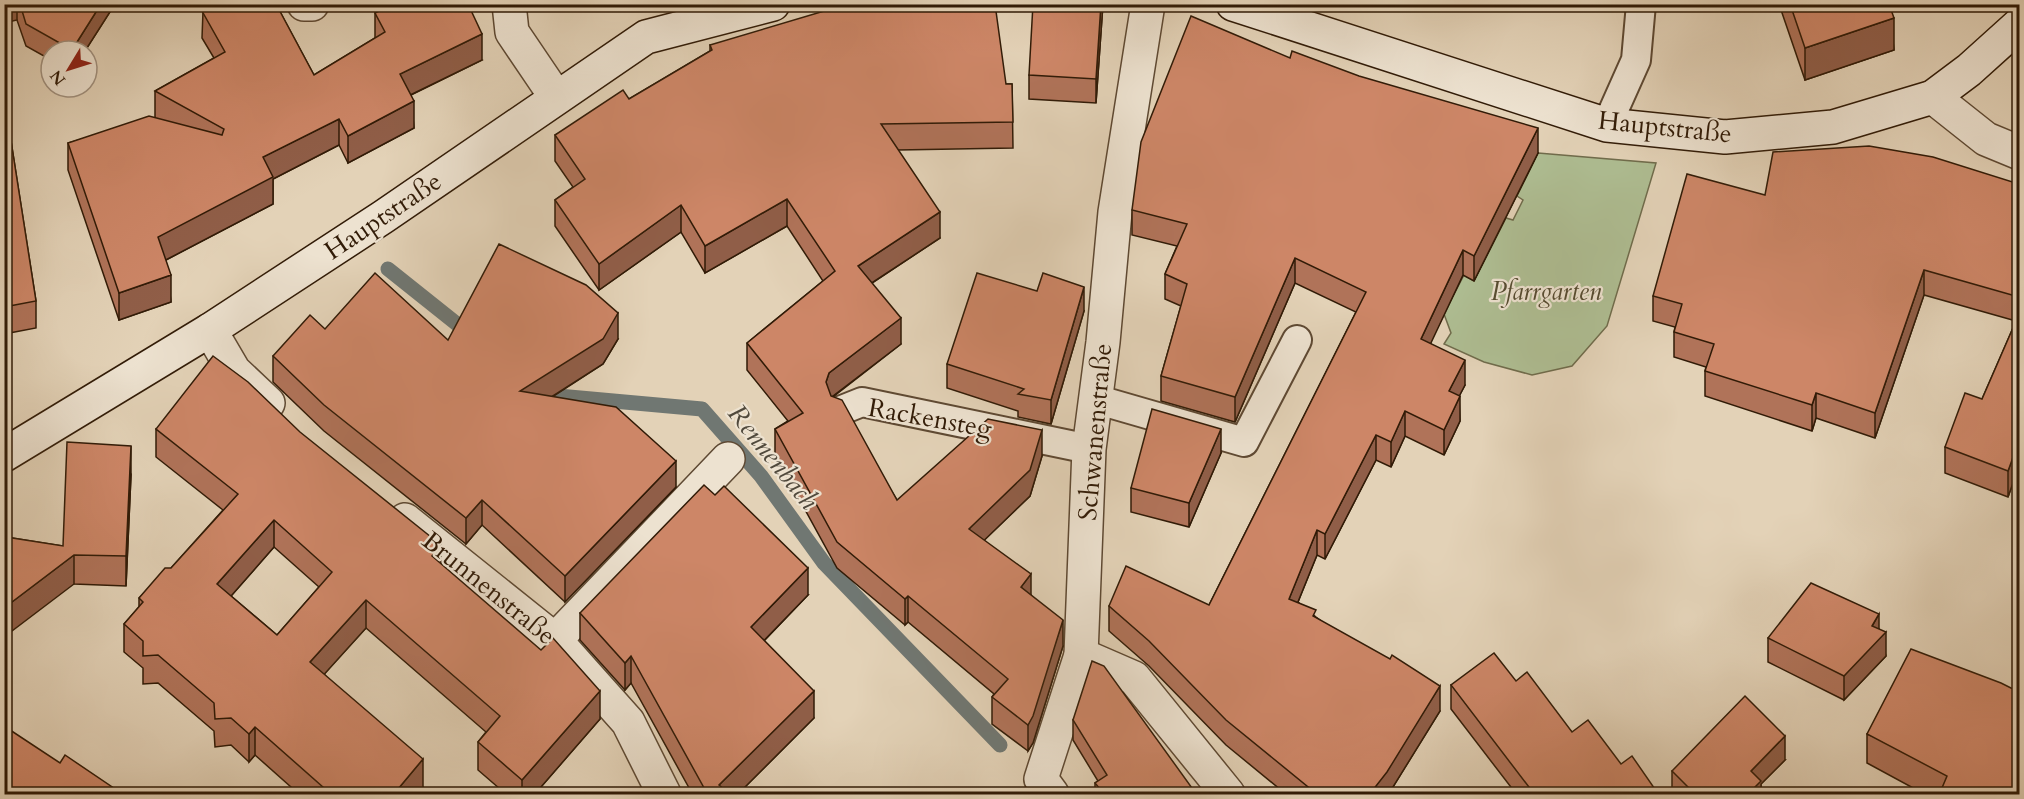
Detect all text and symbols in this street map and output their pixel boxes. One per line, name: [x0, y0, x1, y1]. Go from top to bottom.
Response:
north arrow: [39, 39, 99, 99]
text: N: [45, 65, 71, 90]
street label: Hauptstraße: [1596, 103, 1734, 151]
street label: Hauptstraße: [318, 164, 448, 268]
park label: Pfarrgarten: [1491, 274, 1602, 309]
street label: Schwanenstraße: [1070, 342, 1120, 522]
street label: Rackensteg: [865, 390, 995, 446]
water label: Rennenbach: [719, 396, 827, 518]
street label: Brunnenstraße: [415, 523, 563, 653]

